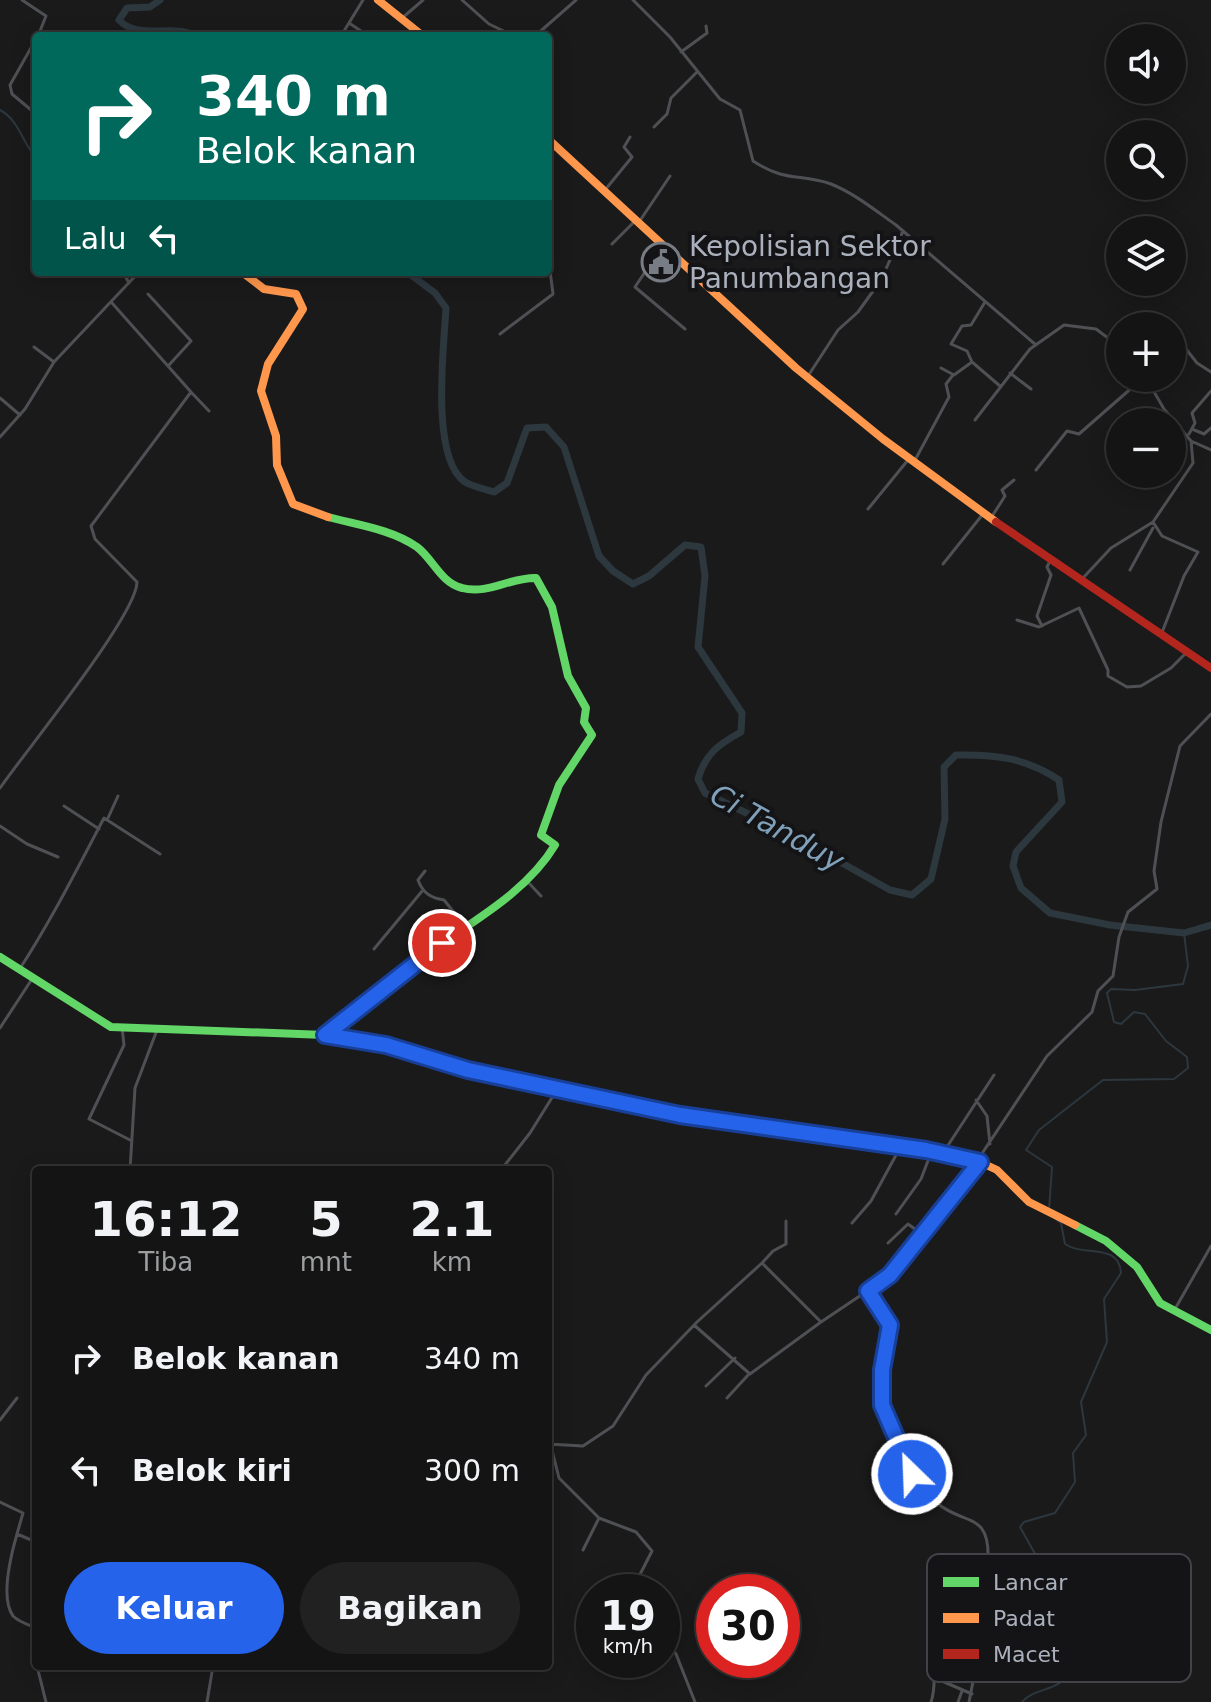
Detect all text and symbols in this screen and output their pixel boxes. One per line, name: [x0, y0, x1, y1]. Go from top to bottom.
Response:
map controls: [1106, 24, 1186, 488]
button: sound: [1106, 24, 1186, 104]
text: 340 m: [196, 63, 391, 128]
icon: right: [64, 64, 168, 168]
button: search: [1106, 120, 1186, 200]
text: Belok kanan: [196, 130, 417, 171]
icon: left: [142, 216, 186, 260]
button: layers: [1106, 216, 1186, 296]
text: Lalu: [64, 221, 126, 256]
place label: Kepolisian Sektor Panumbangan: [689, 230, 931, 295]
public building icon: Kepolisian Sektor Panumbangan: [640, 241, 682, 283]
button: +: [1106, 312, 1186, 392]
button: −: [1106, 408, 1186, 488]
water label: Ci Tanduy: [704, 777, 851, 879]
pin: [408, 909, 476, 977]
icon: arrive: [420, 921, 464, 965]
text: 16:12: [90, 1191, 242, 1247]
text: 5: [309, 1191, 343, 1247]
text: 2.1: [409, 1191, 494, 1247]
text: Tiba: [139, 1247, 193, 1277]
text: mnt: [300, 1247, 352, 1277]
text: km: [432, 1247, 472, 1277]
icon: right: [64, 1336, 108, 1380]
text: Belok kanan: [132, 1341, 340, 1376]
text: 340 m: [424, 1341, 520, 1376]
position arrow: [870, 1432, 954, 1516]
icon: left: [64, 1448, 108, 1492]
text: Belok kiri: [132, 1453, 292, 1488]
text: 300 m: [424, 1453, 520, 1488]
legend: [927, 1554, 1191, 1682]
button: Keluar: [64, 1562, 284, 1654]
button: Bagikan: [300, 1562, 520, 1654]
text: Lancar: [993, 1570, 1068, 1595]
speed limit sign: 30: [696, 1574, 800, 1678]
text: 19: [600, 1593, 656, 1639]
text: Padat: [993, 1606, 1055, 1631]
text: km/h: [603, 1634, 653, 1658]
text: Macet: [993, 1642, 1060, 1667]

